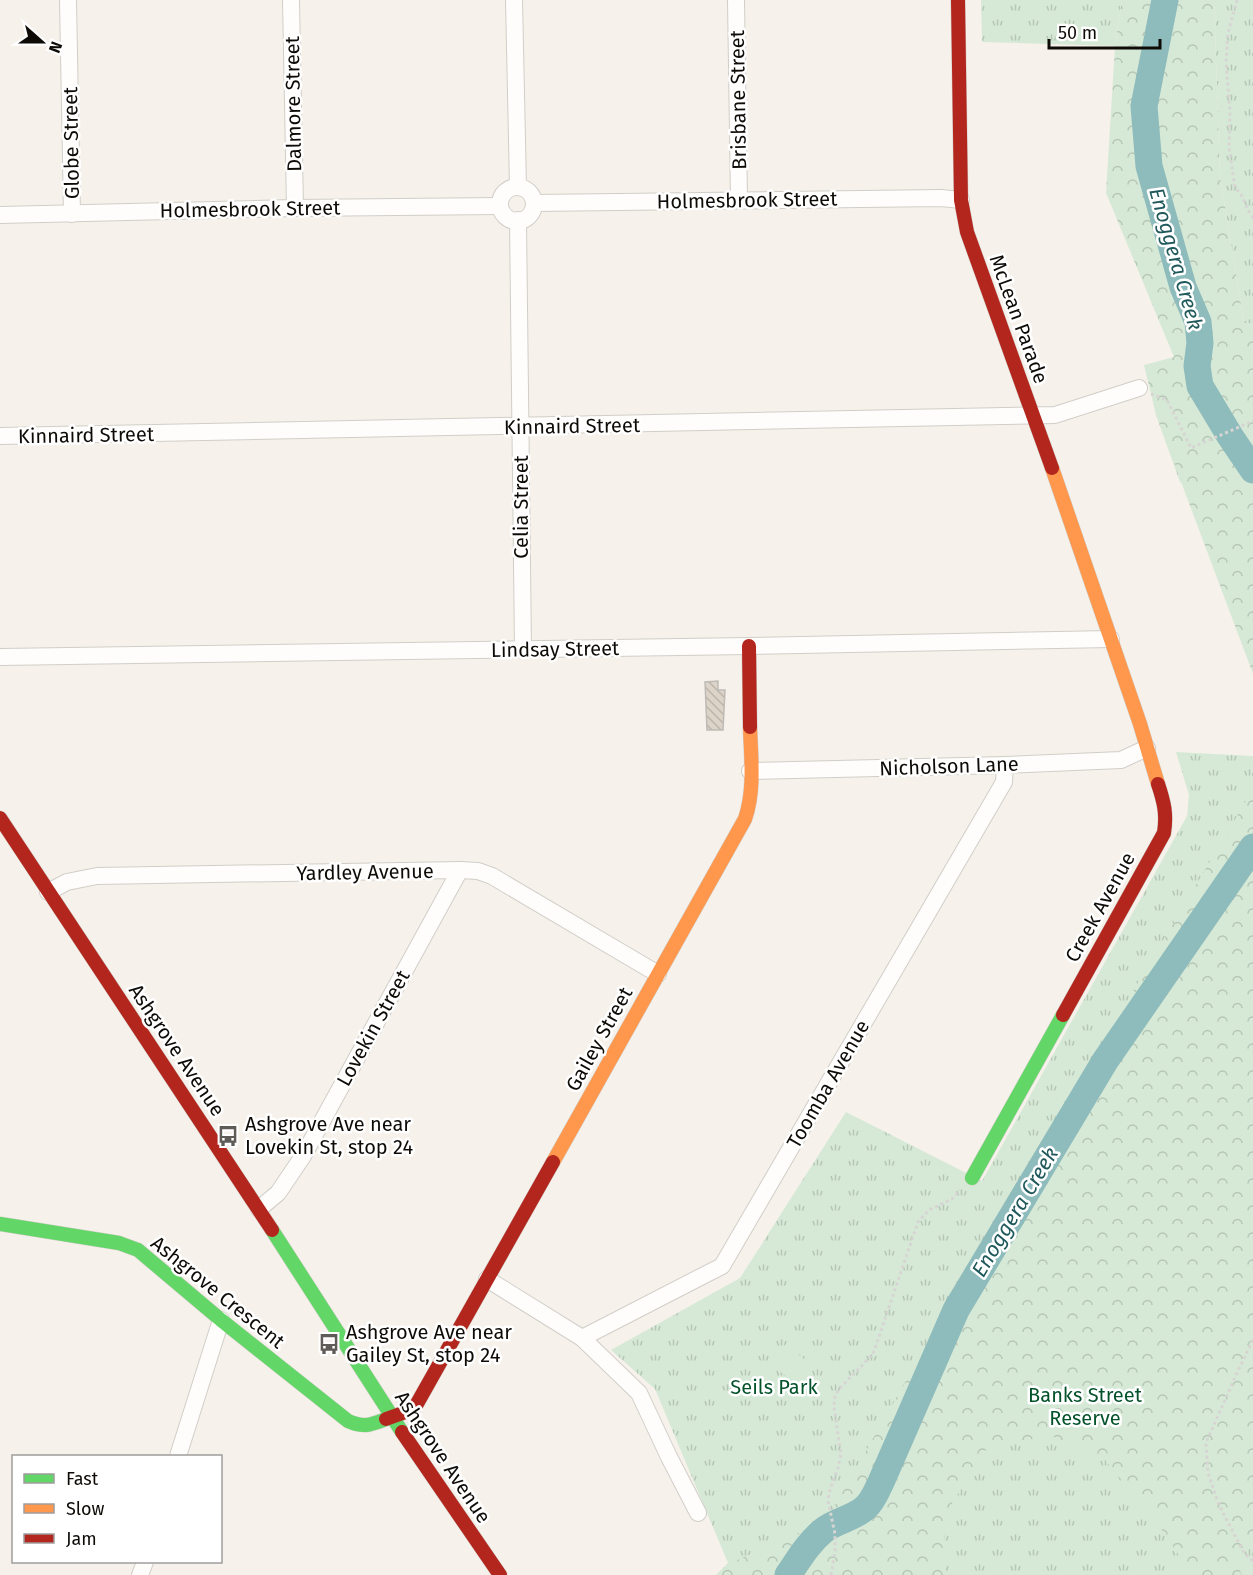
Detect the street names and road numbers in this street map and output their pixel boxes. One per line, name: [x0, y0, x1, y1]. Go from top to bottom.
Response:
street label: Brisbane Street: [725, 29, 751, 170]
street label: Dalmore Street: [280, 35, 306, 172]
street label: Globe Street: [58, 86, 84, 199]
street label: Holmesbrook Street: [656, 186, 838, 214]
street label: Holmesbrook Street: [159, 195, 341, 223]
street label: McLean Parade: [985, 251, 1053, 387]
street label: Kinnaird Street: [504, 413, 641, 439]
street label: Kinnaird Street: [18, 422, 155, 448]
street label: Celia Street: [509, 454, 533, 559]
street label: Lindsay Street: [491, 636, 620, 662]
street label: Nicholson Lane: [879, 752, 1019, 780]
street label: Creek Avenue: [1060, 848, 1140, 966]
street label: Yardley Avenue: [296, 859, 434, 885]
street label: Lovekin Street: [331, 965, 415, 1090]
street label: Ashgrove Avenue: [124, 979, 230, 1121]
street label: Gailey Street: [561, 982, 638, 1095]
street label: Toomba Avenue: [782, 1016, 874, 1152]
street label: Ashgrove Crescent: [146, 1231, 290, 1354]
street label: Ashgrove Avenue: [390, 1386, 496, 1528]

